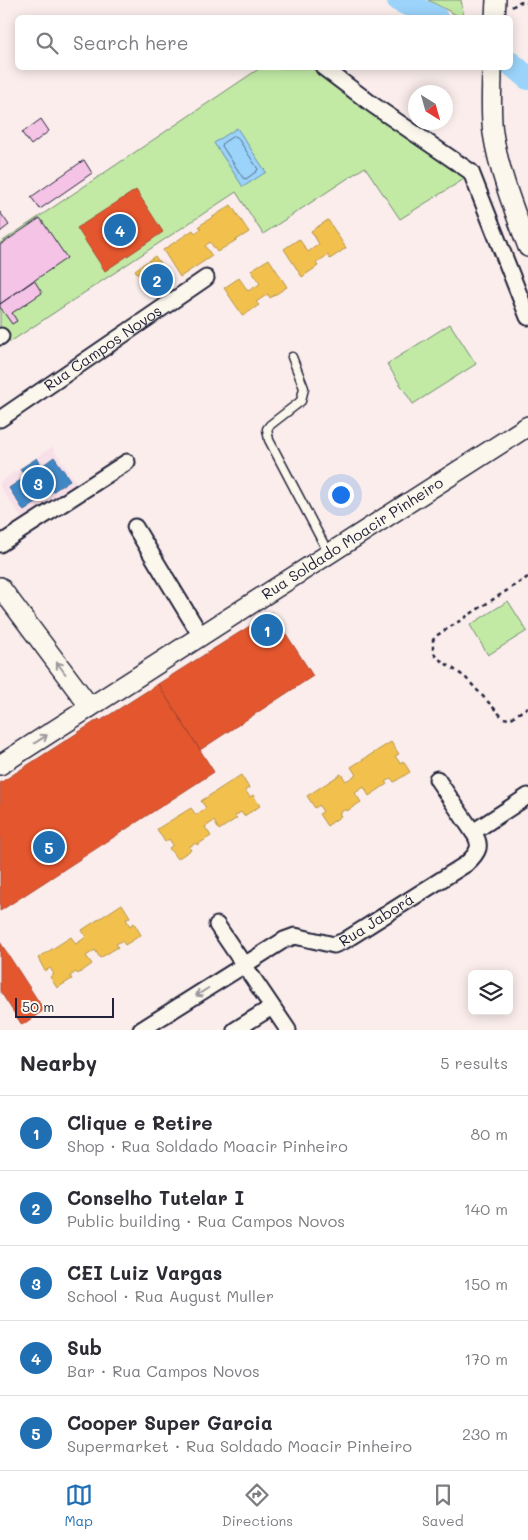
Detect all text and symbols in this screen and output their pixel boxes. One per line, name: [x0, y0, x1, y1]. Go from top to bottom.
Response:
search box: [15, 15, 513, 70]
icon: search: [33, 29, 61, 57]
text: Search here: [73, 30, 189, 55]
north arrow: [408, 85, 453, 130]
pin: 4: [104, 211, 136, 249]
pin: 2: [141, 261, 173, 299]
street label: Rua Campos Novos: [40, 300, 165, 395]
pin: 3: [22, 464, 54, 502]
street label: Rua Soldado Moacir Pinheiro: [257, 472, 447, 604]
your location: [328, 482, 354, 508]
pin: 1: [251, 611, 283, 649]
one-way arrow: [55, 662, 66, 675]
one-way arrow: [34, 734, 48, 744]
pin: 5: [33, 828, 65, 866]
street label: Rua Jaborá: [335, 888, 417, 951]
map controls: [468, 970, 513, 1015]
button: layers: [468, 970, 513, 1015]
one-way arrow: [196, 987, 210, 997]
scale bar: [15, 995, 114, 1018]
text: 50 m: [22, 997, 54, 1016]
text: Nearby: [20, 1049, 97, 1076]
text: 5 results: [440, 1052, 508, 1073]
text: Clique e Retire: [67, 1110, 213, 1135]
text: 1: [32, 1123, 40, 1144]
text: 80 m: [471, 1123, 508, 1144]
text: Shop · Rua Soldado Moacir Pinheiro: [67, 1135, 348, 1156]
text: Conselho Tutelar I: [67, 1185, 244, 1210]
text: 2: [32, 1198, 40, 1219]
text: 140 m: [464, 1198, 508, 1219]
text: Public building · Rua Campos Novos: [67, 1210, 345, 1231]
text: CEI Luiz Vargas: [67, 1260, 222, 1285]
text: 3: [31, 1273, 41, 1294]
text: 150 m: [464, 1273, 508, 1294]
text: School · Rua August Muller: [67, 1285, 274, 1306]
text: Sub: [67, 1335, 102, 1360]
text: 4: [31, 1348, 41, 1369]
text: 170 m: [464, 1348, 508, 1369]
text: Bar · Rua Campos Novos: [67, 1360, 260, 1381]
text: Cooper Super Garcia: [67, 1410, 273, 1435]
text: 5: [31, 1423, 41, 1444]
text: 230 m: [462, 1423, 508, 1444]
text: Supermarket · Rua Soldado Moacir Pinheiro: [67, 1435, 412, 1456]
tab: Map: [64, 1481, 93, 1530]
tab: Directions: [222, 1481, 293, 1530]
tab: Saved: [422, 1481, 464, 1530]

